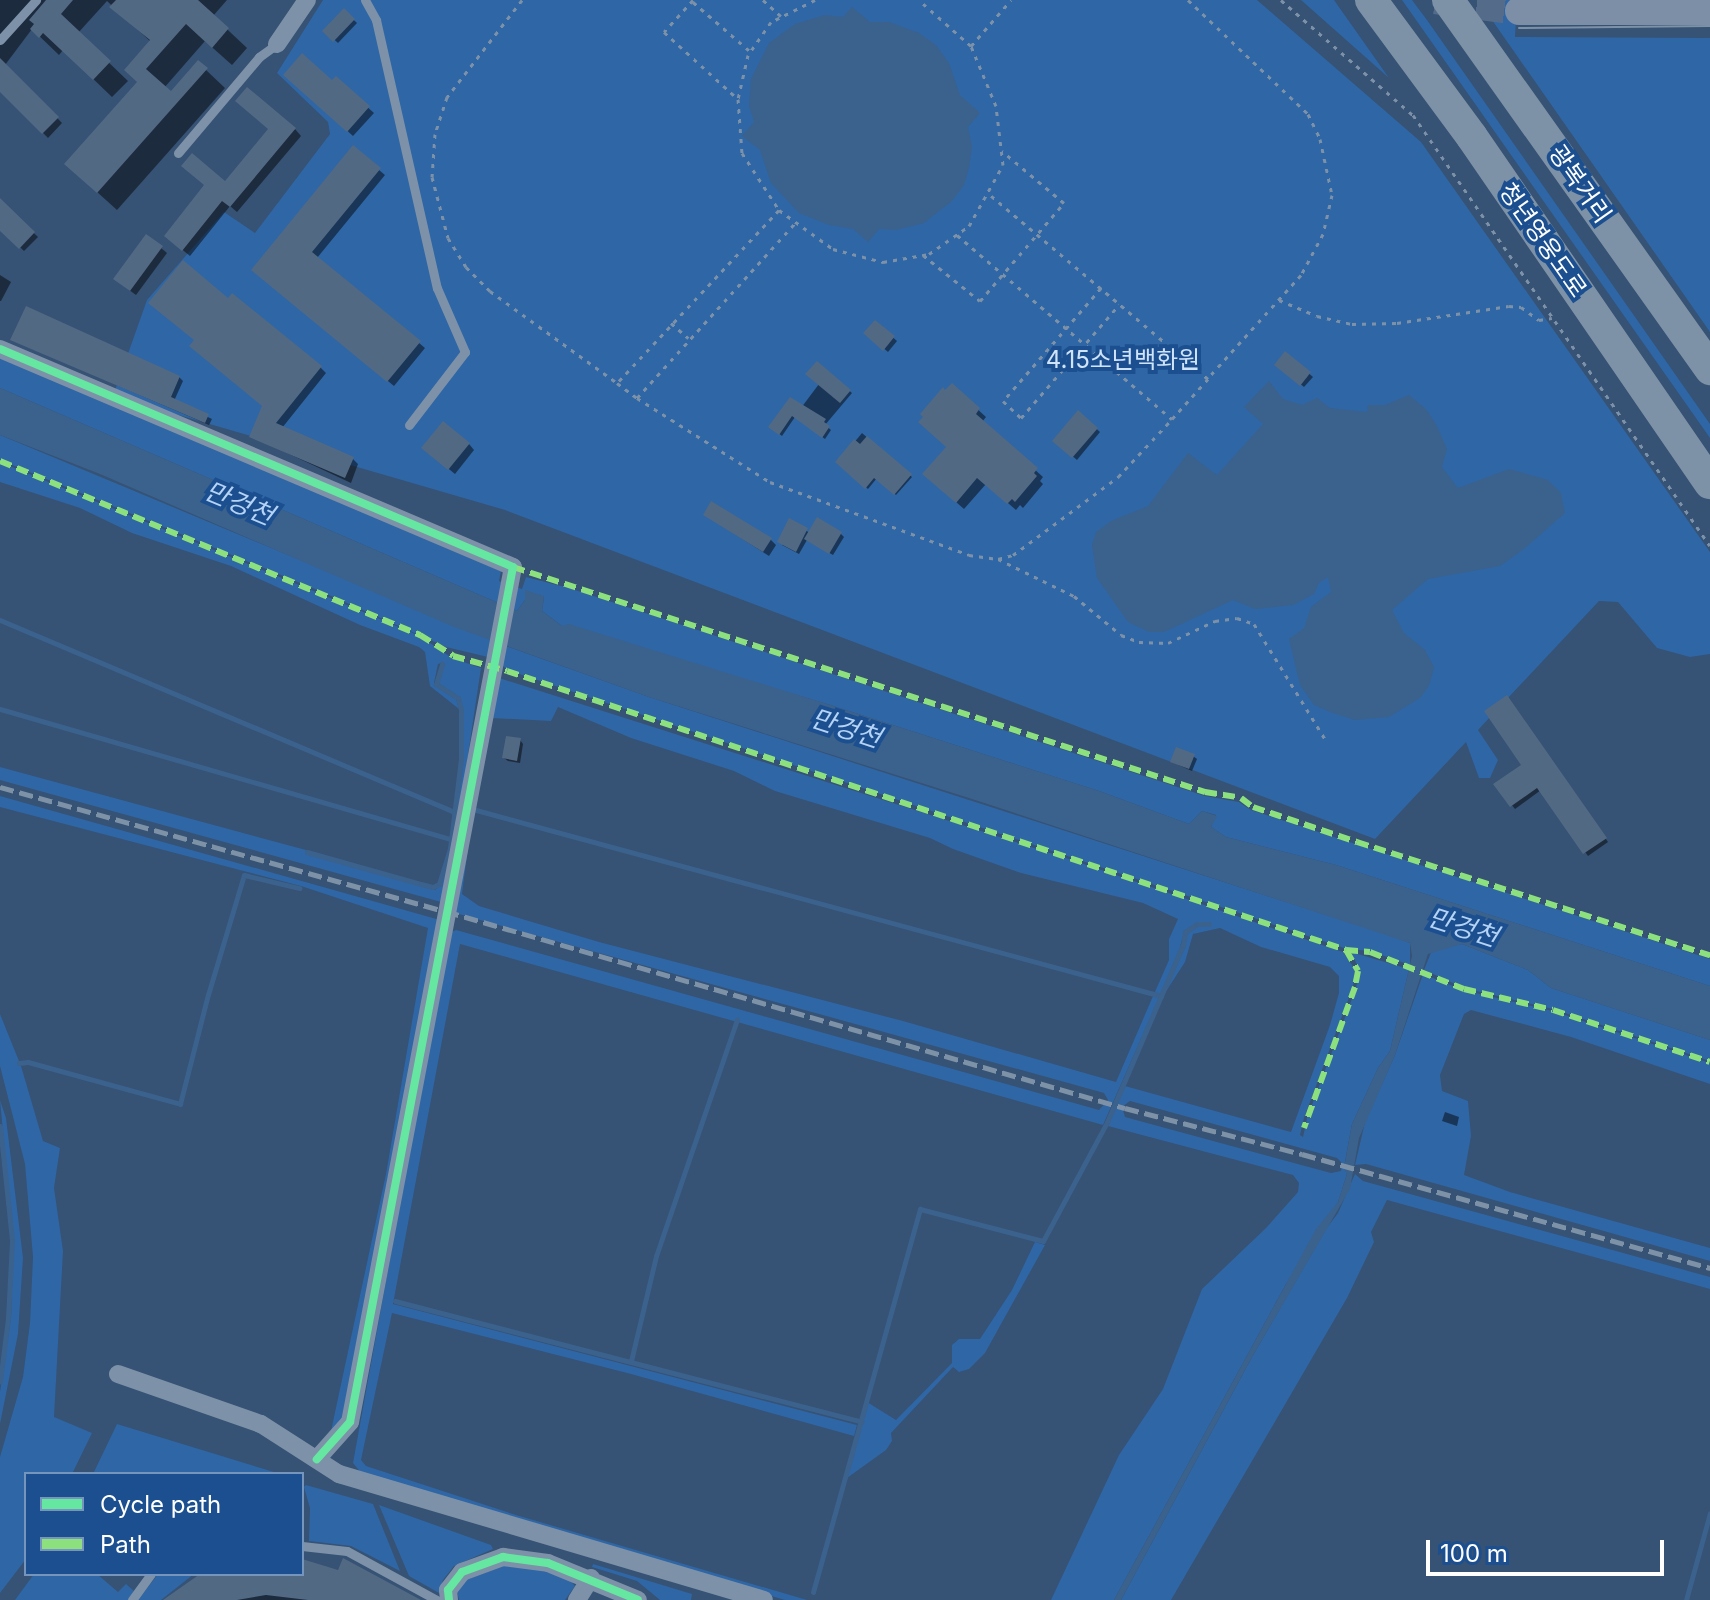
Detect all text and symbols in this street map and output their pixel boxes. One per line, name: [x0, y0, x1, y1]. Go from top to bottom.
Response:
street label: 광복거리: [1543, 140, 1617, 228]
street label: 청년영웅도로: [1493, 177, 1593, 303]
park label: 4.15소년백화원: [1046, 346, 1200, 374]
water label: 만겅천: [200, 475, 278, 531]
water label: 만겅천: [807, 702, 885, 754]
water label: 만겅천: [1424, 901, 1502, 953]
legend: [24, 1472, 304, 1576]
text: Cycle path: [100, 1490, 221, 1519]
scale bar: [1430, 1524, 1668, 1574]
text: Path: [100, 1530, 151, 1559]
text: 100 m: [1440, 1539, 1508, 1568]

